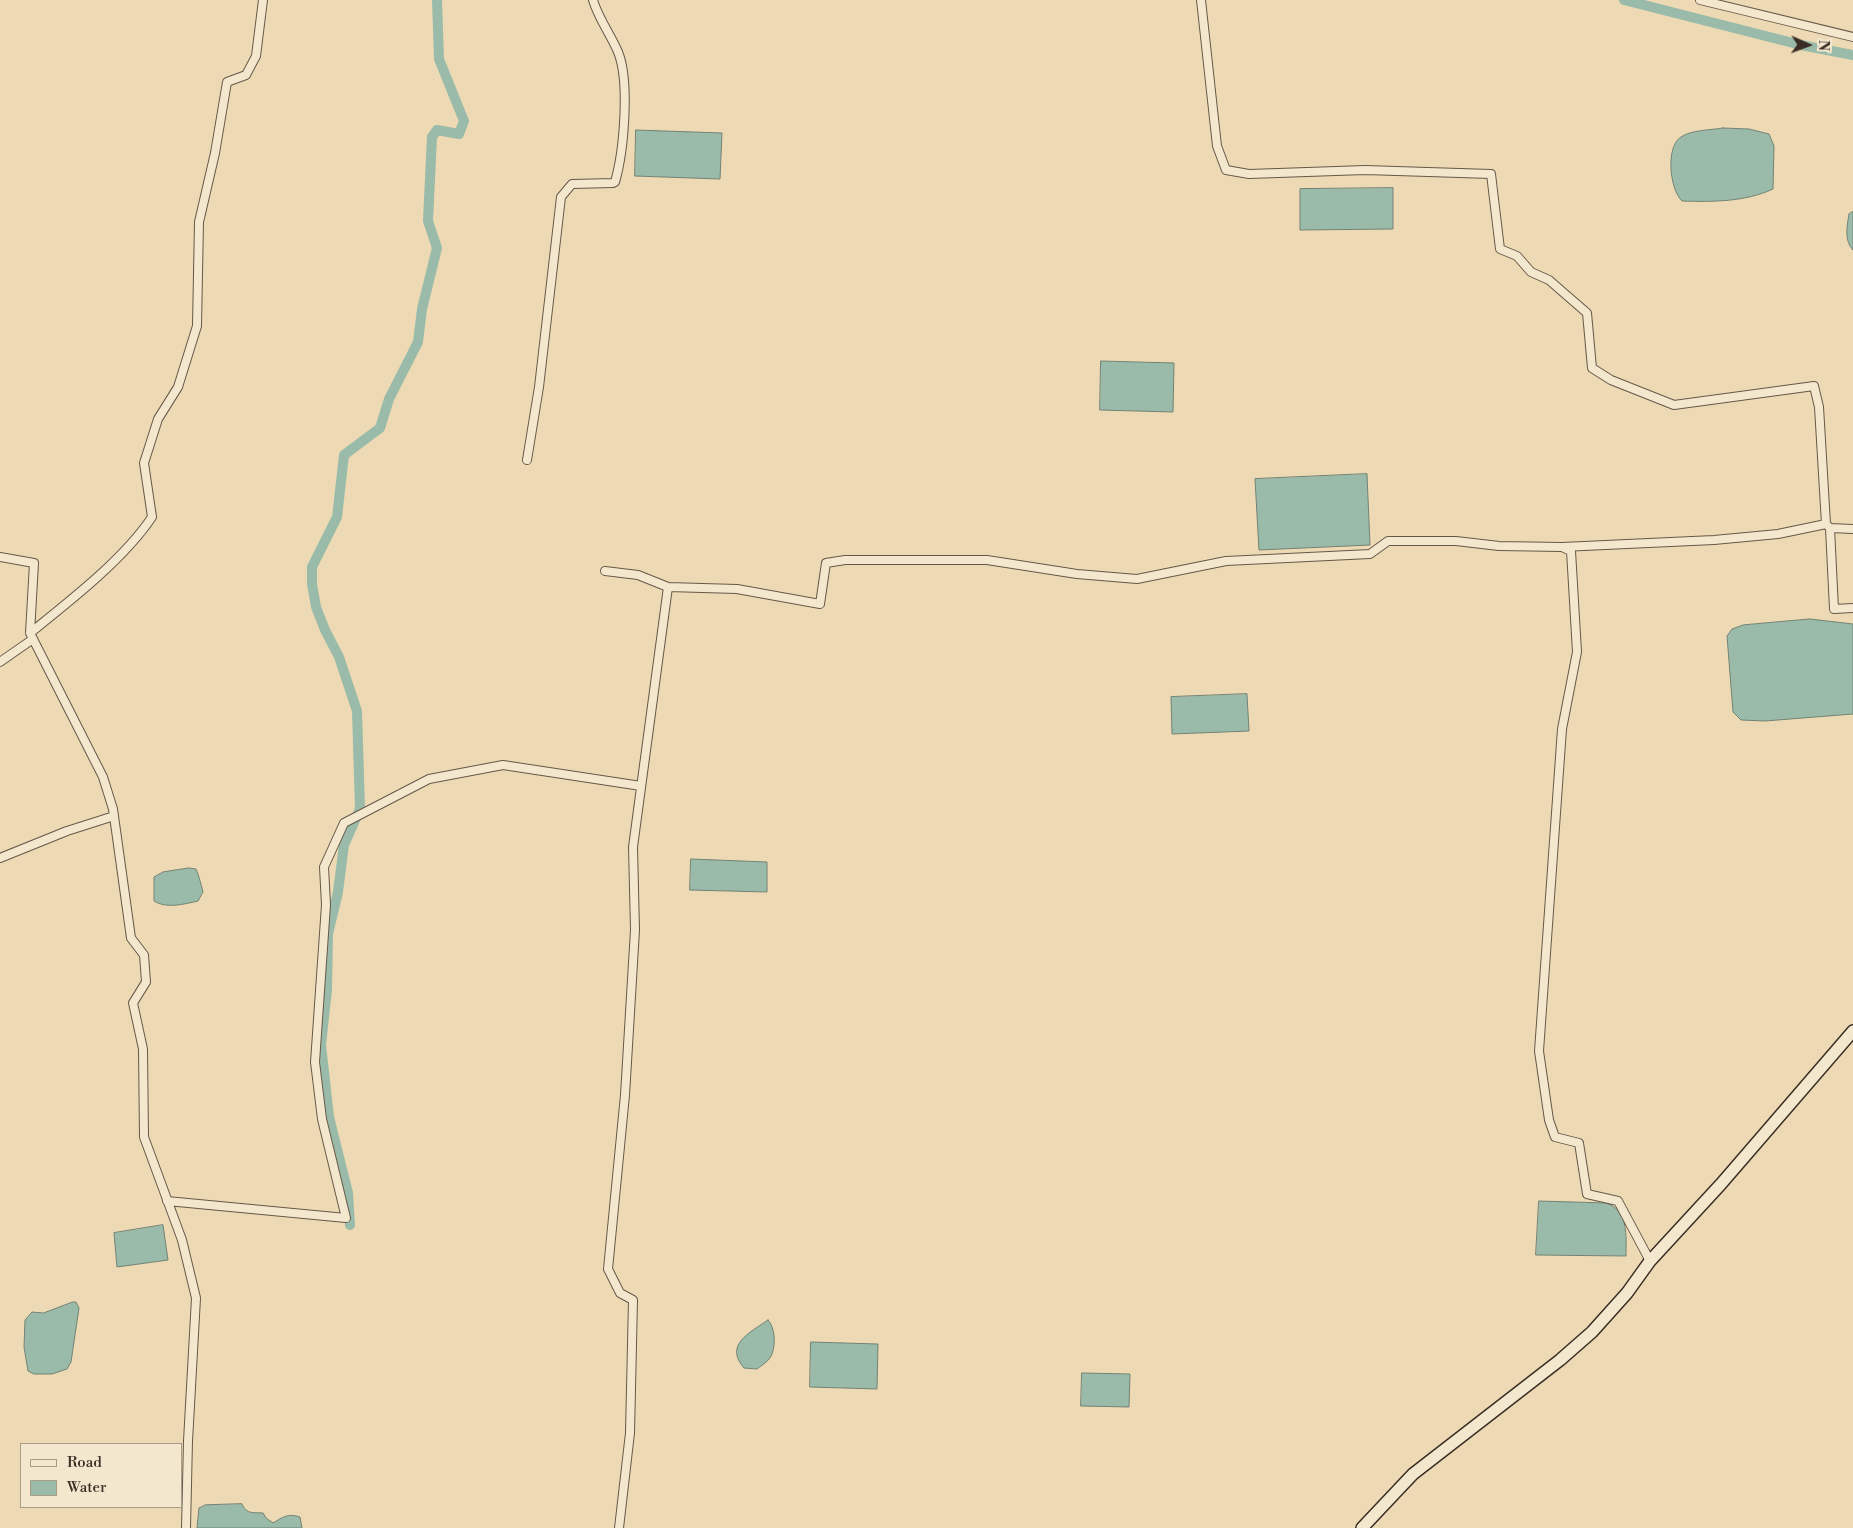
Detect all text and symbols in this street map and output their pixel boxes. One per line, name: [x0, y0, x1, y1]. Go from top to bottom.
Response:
north arrow: [1783, 20, 1833, 70]
text: N: [1814, 40, 1832, 51]
legend: [20, 1443, 182, 1508]
text: Road: [67, 1453, 102, 1472]
text: Water: [67, 1478, 106, 1497]

